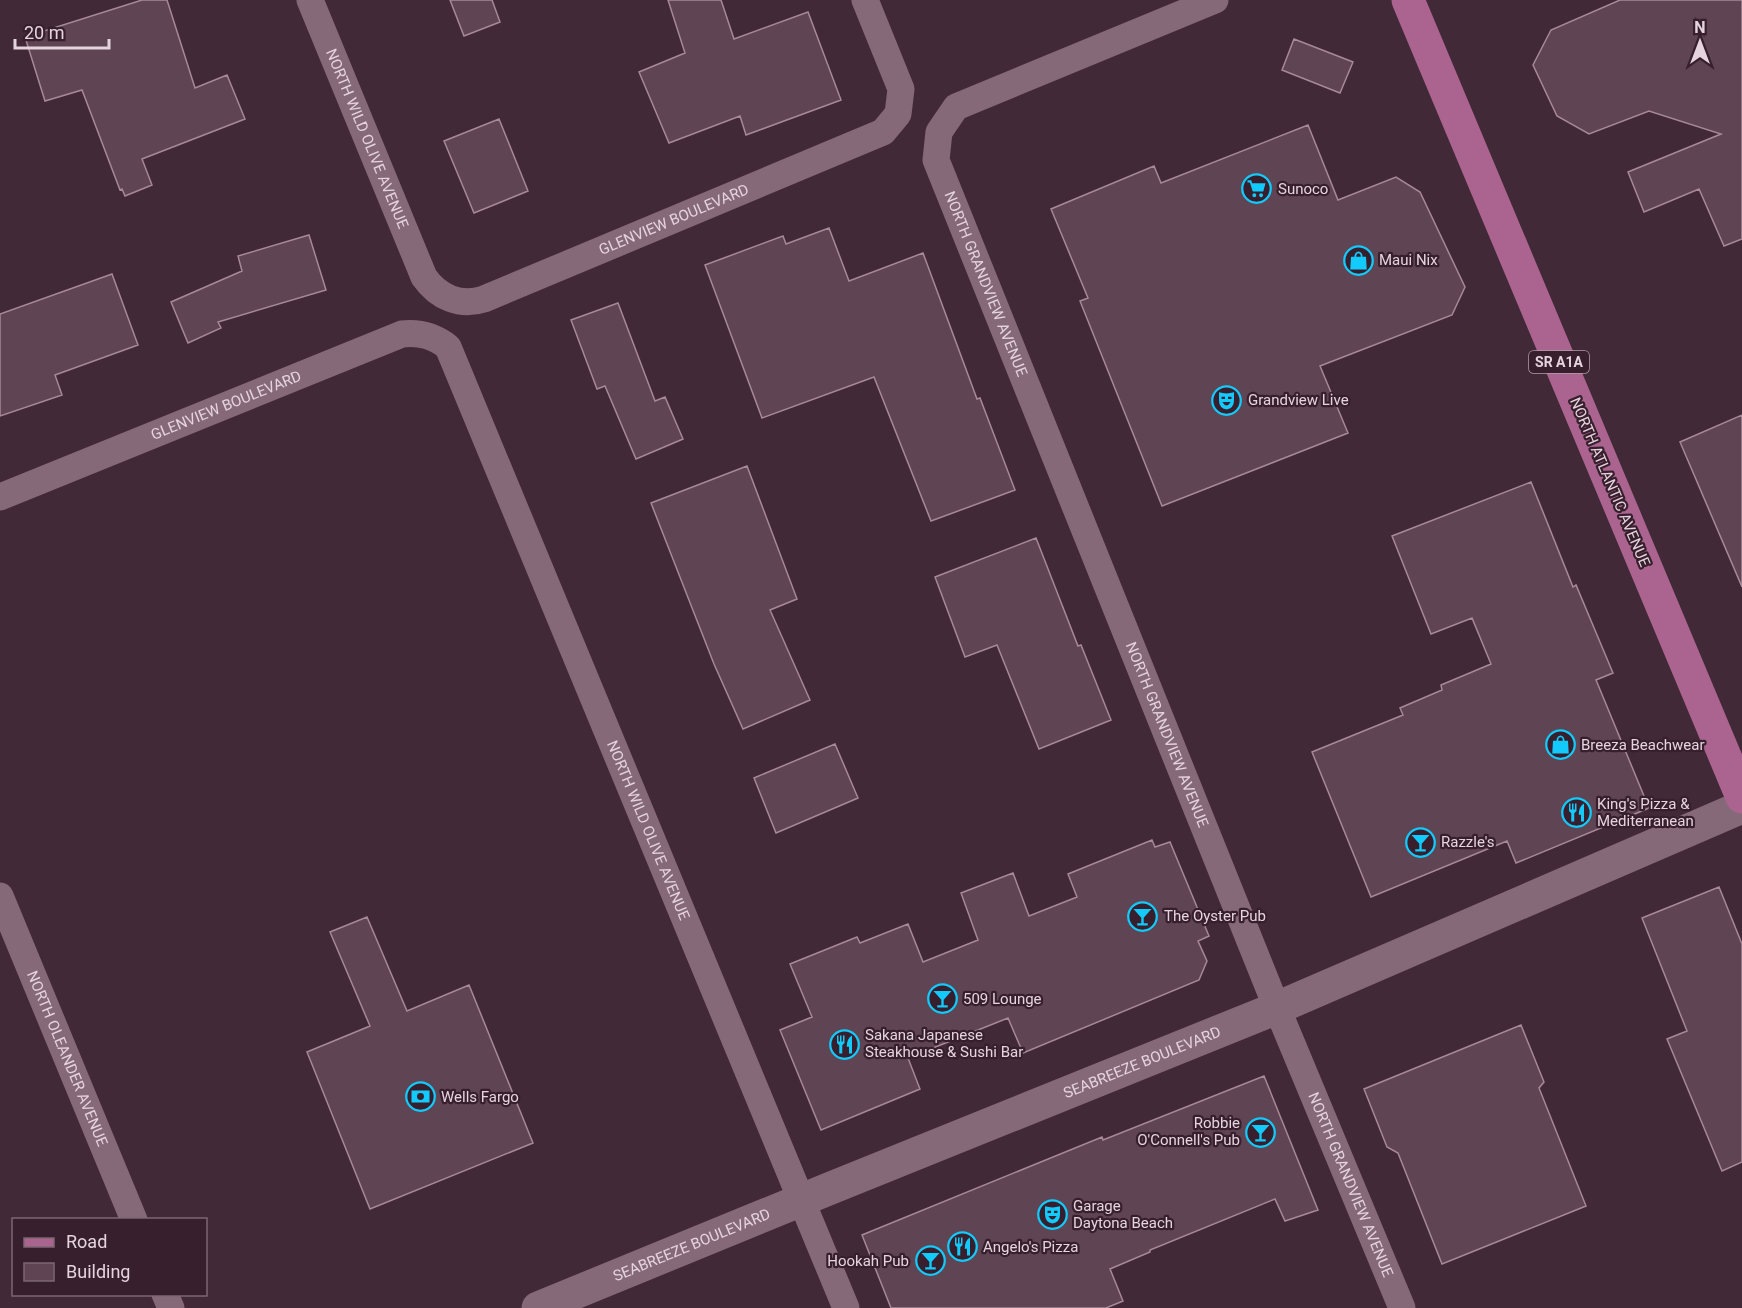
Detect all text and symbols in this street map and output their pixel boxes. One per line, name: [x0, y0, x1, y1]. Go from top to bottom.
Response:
scale bar: [15, 12, 110, 50]
north arrow: [1670, 12, 1730, 72]
text: N: [1694, 18, 1706, 37]
text: 20 m: [24, 22, 64, 43]
street label: NORTH WILD OLIVE AVENUE: [322, 46, 412, 232]
supermarket icon: Sunoco: [1241, 173, 1273, 205]
street label: GLENVIEW BOULEVARD: [596, 180, 751, 259]
place label: Sunoco: [1278, 180, 1328, 198]
street label: NORTH GRANDVIEW AVENUE: [940, 188, 1031, 379]
shop icon: Maui Nix: [1342, 244, 1374, 276]
place label: Maui Nix: [1379, 251, 1438, 269]
road number: SR A1A: [1529, 351, 1589, 373]
street label: GLENVIEW BOULEVARD: [148, 367, 304, 444]
theatre icon: Grandview Live: [1211, 384, 1243, 416]
place label: Grandview Live: [1248, 391, 1349, 409]
street label: NORTH ATLANTIC AVENUE: [1566, 395, 1654, 570]
street label: NORTH GRANDVIEW AVENUE: [1122, 639, 1212, 830]
shop icon: Breeza Beachwear: [1544, 729, 1576, 761]
place label: Breeza Beachwear: [1581, 736, 1705, 754]
street label: NORTH WILD OLIVE AVENUE: [603, 738, 694, 923]
place label: King's Pizza & Mediterranean: [1597, 795, 1694, 830]
restaurant icon: King's Pizza & Mediterranean: [1560, 797, 1592, 829]
bar icon: Razzle's: [1404, 826, 1436, 858]
place label: Razzle's: [1441, 833, 1495, 851]
bar icon: The Oyster Pub: [1127, 900, 1159, 932]
place label: The Oyster Pub: [1164, 907, 1266, 925]
street label: NORTH OLEANDER AVENUE: [23, 968, 112, 1149]
bar icon: 509 Lounge: [926, 983, 958, 1015]
place label: 509 Lounge: [963, 990, 1042, 1008]
street label: SEABREEZE BOULEVARD: [1061, 1023, 1223, 1102]
place label: Sakana Japanese Steakhouse & Sushi Bar: [865, 1026, 1023, 1061]
restaurant icon: Sakana Japanese Steakhouse & Sushi Bar: [828, 1028, 860, 1060]
bank icon: Wells Fargo: [404, 1081, 436, 1113]
place label: Wells Fargo: [441, 1088, 519, 1106]
street label: NORTH GRANDVIEW AVENUE: [1304, 1090, 1397, 1280]
place label: Robbie O'Connell's Pub: [1137, 1114, 1240, 1149]
bar icon: Robbie O'Connell's Pub: [1245, 1116, 1277, 1148]
place label: Garage Daytona Beach: [1073, 1197, 1173, 1232]
theatre icon: Garage Daytona Beach: [1036, 1199, 1068, 1231]
street label: SEABREEZE BOULEVARD: [610, 1205, 773, 1285]
legend: [12, 1218, 207, 1296]
text: Road: [66, 1231, 107, 1252]
restaurant icon: Angelo's Pizza: [946, 1231, 978, 1263]
place label: Angelo's Pizza: [983, 1238, 1078, 1256]
bar icon: Hookah Pub: [914, 1245, 946, 1277]
place label: Hookah Pub: [827, 1252, 909, 1270]
text: Building: [66, 1261, 130, 1282]

